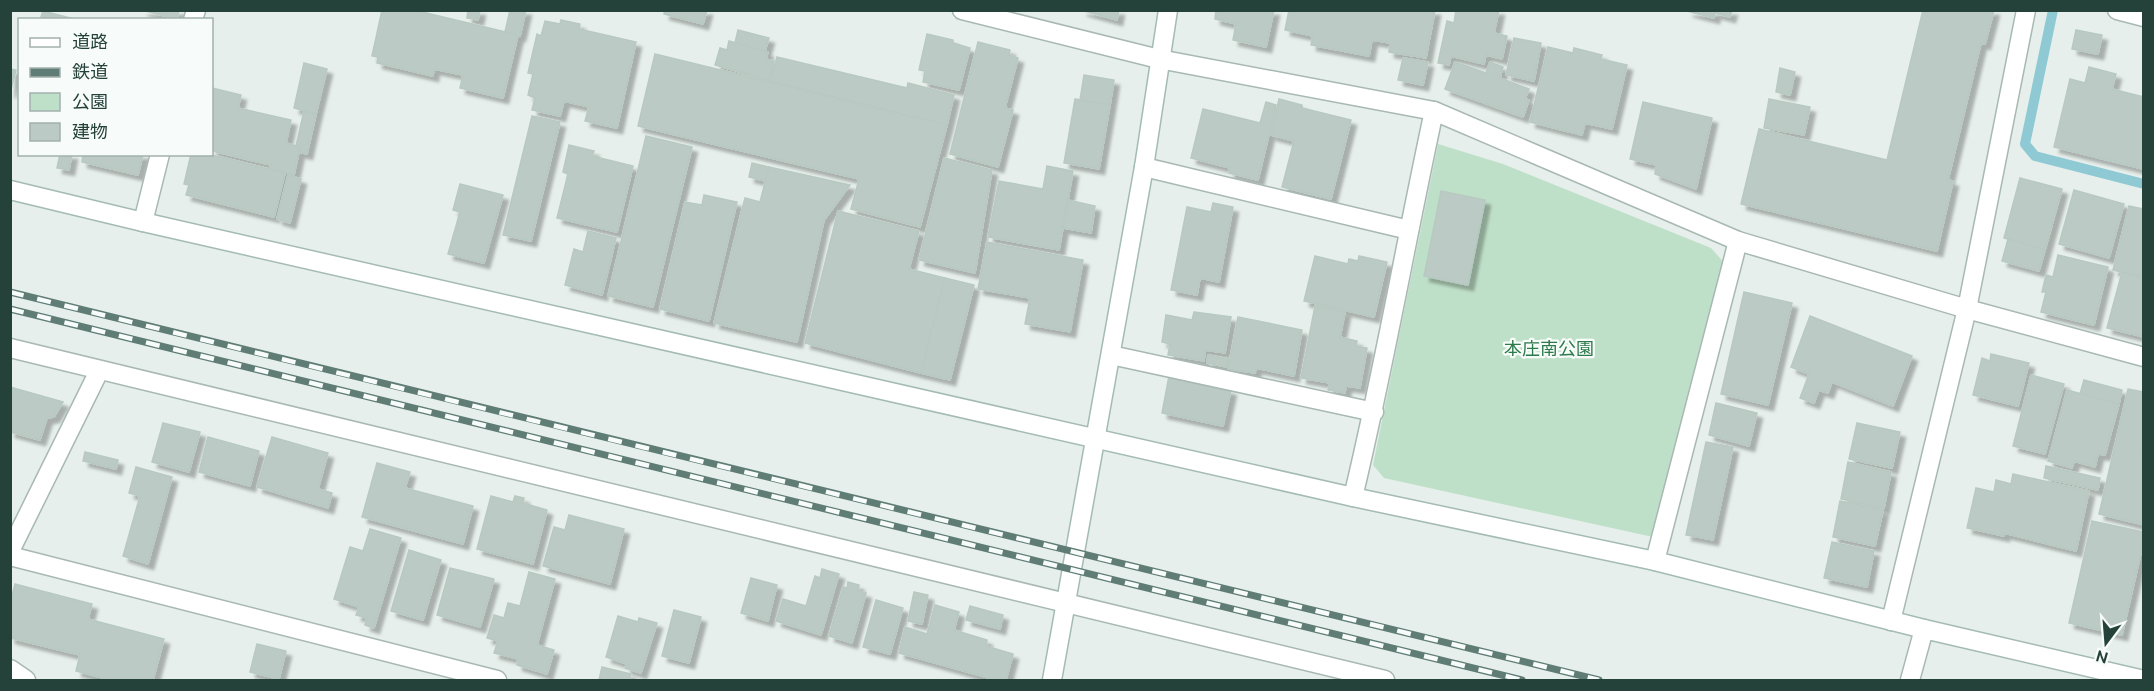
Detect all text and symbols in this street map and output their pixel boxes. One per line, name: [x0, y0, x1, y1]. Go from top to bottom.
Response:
legend: [18, 18, 213, 156]
text: 道路: [72, 31, 108, 51]
text: 鉄道: [72, 61, 108, 81]
text: 公園: [72, 91, 108, 111]
text: 建物: [72, 121, 108, 141]
park label: 本庄南公園: [1504, 338, 1594, 358]
north arrow: [2076, 613, 2136, 673]
text: N: [2094, 647, 2110, 668]

